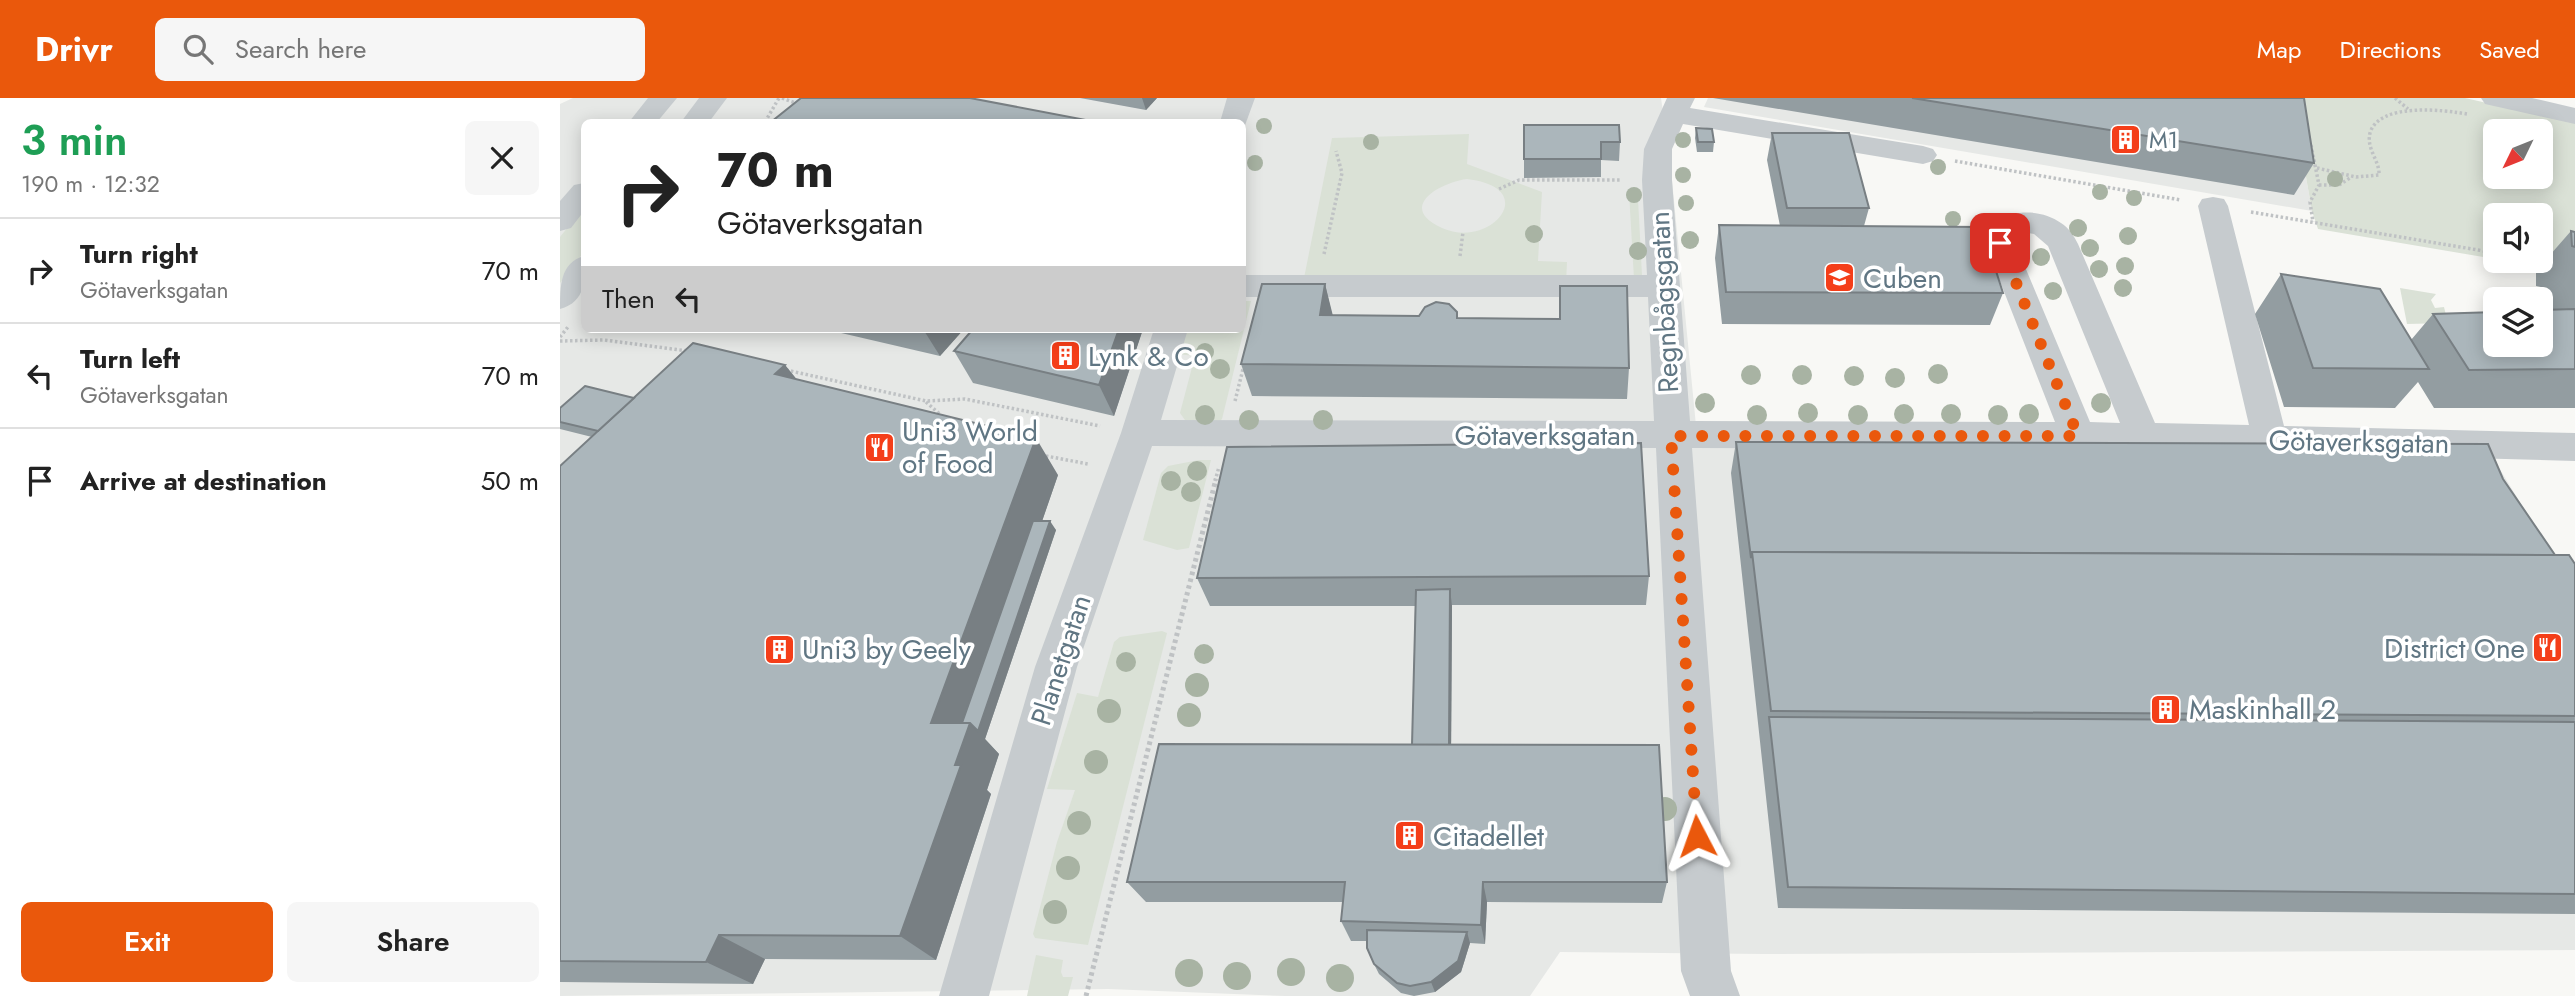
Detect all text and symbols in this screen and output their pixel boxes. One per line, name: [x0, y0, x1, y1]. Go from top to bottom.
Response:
search box: [155, 18, 645, 81]
text: Drivr: [35, 26, 113, 73]
icon: search: [179, 30, 217, 68]
text: Search here: [235, 30, 366, 68]
text: Map: [2257, 32, 2302, 67]
text: Directions: [2340, 32, 2441, 67]
text: Saved: [2479, 32, 2540, 67]
text: 3 min: [21, 110, 127, 171]
north arrow: [2483, 119, 2553, 189]
map controls: [2483, 119, 2553, 357]
button: close: [465, 121, 539, 195]
building icon: M1: [2109, 123, 2143, 157]
place label: M1: [2149, 123, 2178, 157]
text: 70 m: [717, 135, 834, 205]
icon: right: [602, 147, 693, 238]
text: 190 m · 12:32: [21, 167, 160, 201]
text: Götaverksgatan: [717, 200, 924, 246]
button: sound: [2483, 203, 2553, 273]
street label: Regnbågsgatan: [1639, 210, 1689, 394]
pin: [1970, 213, 2030, 273]
icon: arrive: [1981, 224, 2019, 262]
text: Turn right: [80, 235, 198, 273]
icon: right: [21, 252, 59, 290]
text: 70 m: [482, 252, 539, 290]
place label: Cuben: [1863, 258, 1942, 299]
school or university icon: Cuben: [1823, 261, 1857, 295]
text: Götaverksgatan: [80, 273, 229, 307]
text: Then: [602, 280, 655, 318]
icon: left: [669, 280, 707, 318]
button: layers: [2483, 287, 2553, 357]
place label: Lynk & Co: [1088, 336, 1209, 377]
building icon: Lynk & Co: [1048, 339, 1082, 373]
text: Turn left: [80, 340, 180, 378]
icon: left: [21, 357, 59, 395]
text: 70 m: [482, 357, 539, 395]
text: Götaverksgatan: [80, 378, 229, 412]
place label: Uni3 World of Food: [902, 411, 1038, 484]
street label: Götaverksgatan: [1455, 415, 1635, 456]
street label: Götaverksgatan: [2268, 420, 2450, 464]
restaurant icon: Uni3 World of Food: [862, 430, 896, 464]
icon: arrive: [21, 462, 59, 500]
text: Arrive at destination: [80, 462, 327, 500]
text: 50 m: [481, 462, 539, 500]
street label: Planetgatan: [1021, 589, 1101, 731]
place label: District One: [2384, 628, 2525, 669]
place label: Uni3 by Geely: [802, 629, 971, 670]
restaurant icon: District One: [2531, 631, 2565, 665]
building icon: Uni3 by Geely: [762, 632, 796, 666]
place label: Maskinhall 2: [2189, 689, 2336, 730]
building icon: Maskinhall 2: [2149, 692, 2183, 726]
position arrow: [1660, 799, 1734, 873]
place label: Citadellet: [1433, 816, 1544, 857]
building icon: Citadellet: [1393, 819, 1427, 853]
button: Exit: [21, 902, 273, 982]
button: Share: [287, 902, 539, 982]

